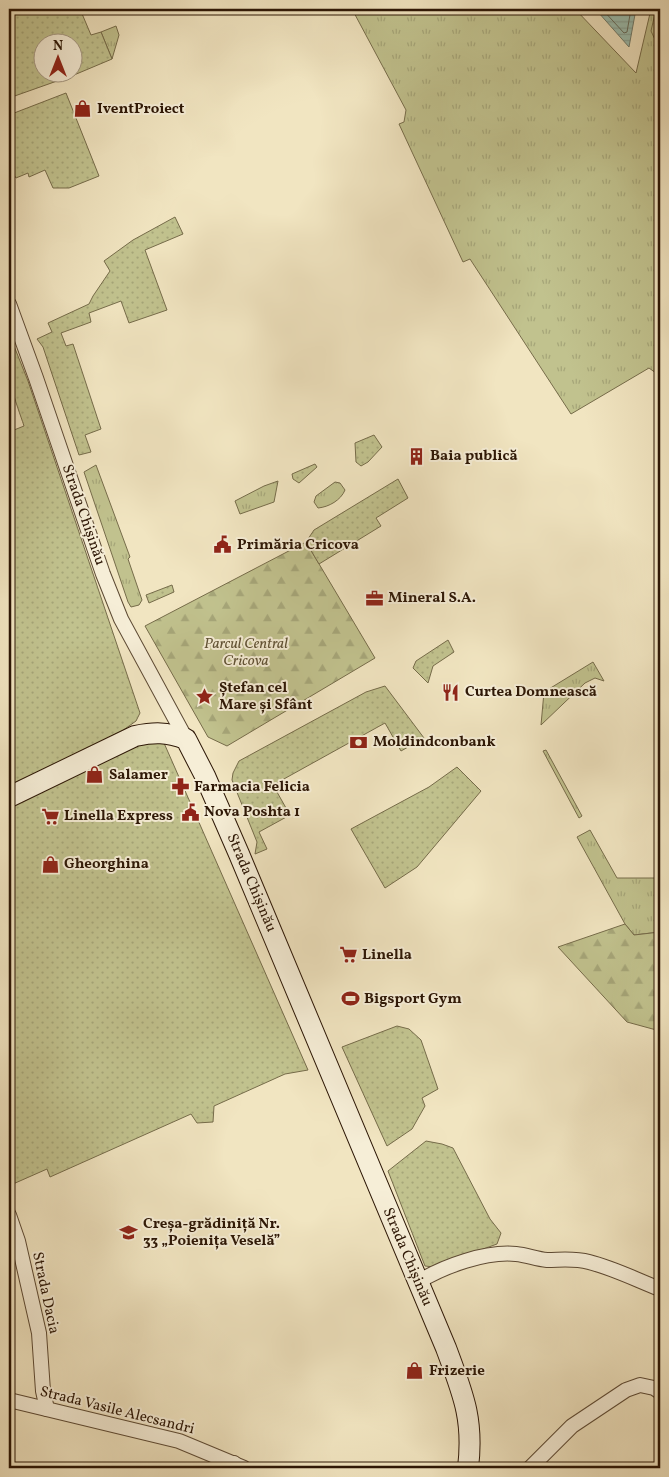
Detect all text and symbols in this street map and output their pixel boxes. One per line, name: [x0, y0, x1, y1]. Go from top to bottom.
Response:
north arrow: [32, 32, 82, 82]
text: N: [53, 37, 63, 56]
shop icon: IventProiect: [73, 99, 93, 119]
place label: IventProiect: [97, 99, 185, 120]
building icon: Baia publică: [406, 446, 426, 466]
place label: Baia publică: [430, 446, 518, 467]
street label: Strada Chișinău: [56, 462, 110, 568]
public building icon: Primăria Cricova: [213, 535, 233, 555]
place label: Primăria Cricova: [237, 535, 359, 556]
office icon: Mineral S.A.: [364, 588, 384, 608]
place label: Mineral S.A.: [388, 588, 476, 609]
park label: Parcul Central Cricova: [204, 634, 288, 672]
place label: Ștefan cel Mare și Sfânt: [219, 678, 313, 716]
restaurant icon: Curtea Domnească: [441, 682, 461, 702]
place label: Curtea Domnească: [465, 682, 597, 703]
place icon: Ștefan cel Mare și Sfânt: [195, 687, 215, 707]
bank icon: Moldindconbank: [349, 732, 369, 752]
place label: Moldindconbank: [373, 732, 496, 753]
shop icon: Salamer: [85, 765, 105, 785]
place label: Salamer: [109, 765, 168, 786]
pharmacy icon: Farmacia Felicia: [170, 777, 190, 797]
place label: Farmacia Felicia: [194, 777, 310, 798]
public building icon: Nova Poshta 1: [180, 802, 200, 822]
place label: Nova Poshta 1: [204, 802, 300, 823]
supermarket icon: Linella Express: [40, 806, 60, 826]
place label: Linella Express: [64, 806, 173, 827]
street label: Strada Chișinău: [221, 830, 281, 936]
shop icon: Gheorghina: [40, 854, 60, 874]
place label: Gheorghina: [64, 854, 149, 875]
supermarket icon: Linella: [338, 945, 358, 965]
place label: Linella: [362, 945, 412, 966]
sports icon: Bigsport Gym: [340, 989, 360, 1009]
place label: Bigsport Gym: [364, 989, 462, 1010]
street label: Strada Chișinău: [377, 1204, 437, 1310]
place label: Creșa-grădiniță Nr. 33 „Poienița Veselă”: [143, 1214, 280, 1252]
school or university icon: Creșa-grădiniță Nr. 33 „Poienița Veselă”: [119, 1223, 139, 1243]
street label: Strada Dacia: [26, 1250, 64, 1336]
shop icon: Frizerie: [405, 1361, 425, 1381]
place label: Frizerie: [429, 1361, 485, 1382]
street label: Strada Vasile Alecsandri: [37, 1382, 197, 1440]

